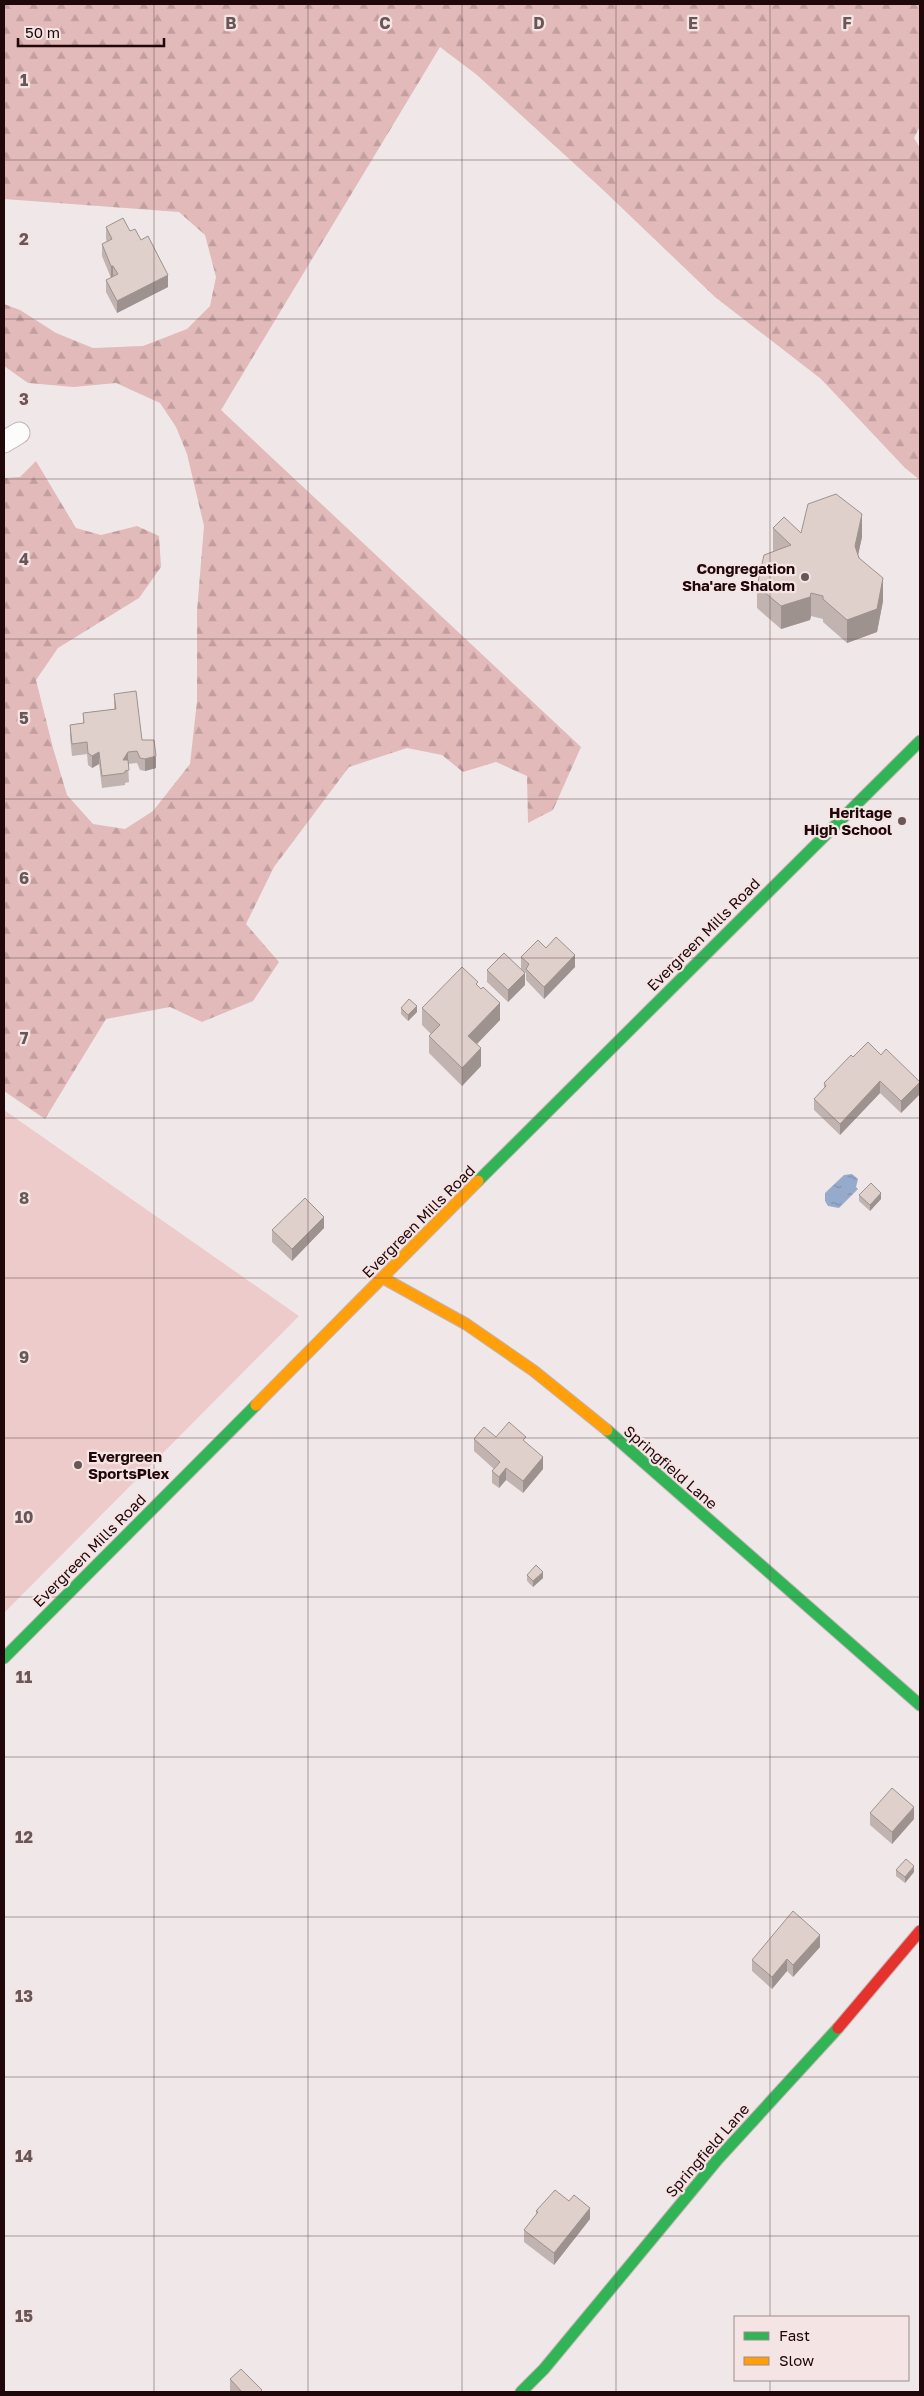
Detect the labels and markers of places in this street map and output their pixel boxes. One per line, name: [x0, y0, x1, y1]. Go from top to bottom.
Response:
place label: Congregation Sha'are Shalom: [682, 559, 795, 594]
marker: Congregation Sha'are Shalom: [799, 571, 811, 583]
place label: Heritage High School: [804, 803, 892, 838]
marker: Heritage High School: [896, 815, 908, 827]
place label: Evergreen SportsPlex: [88, 1447, 169, 1482]
marker: Evergreen SportsPlex: [72, 1459, 84, 1471]

